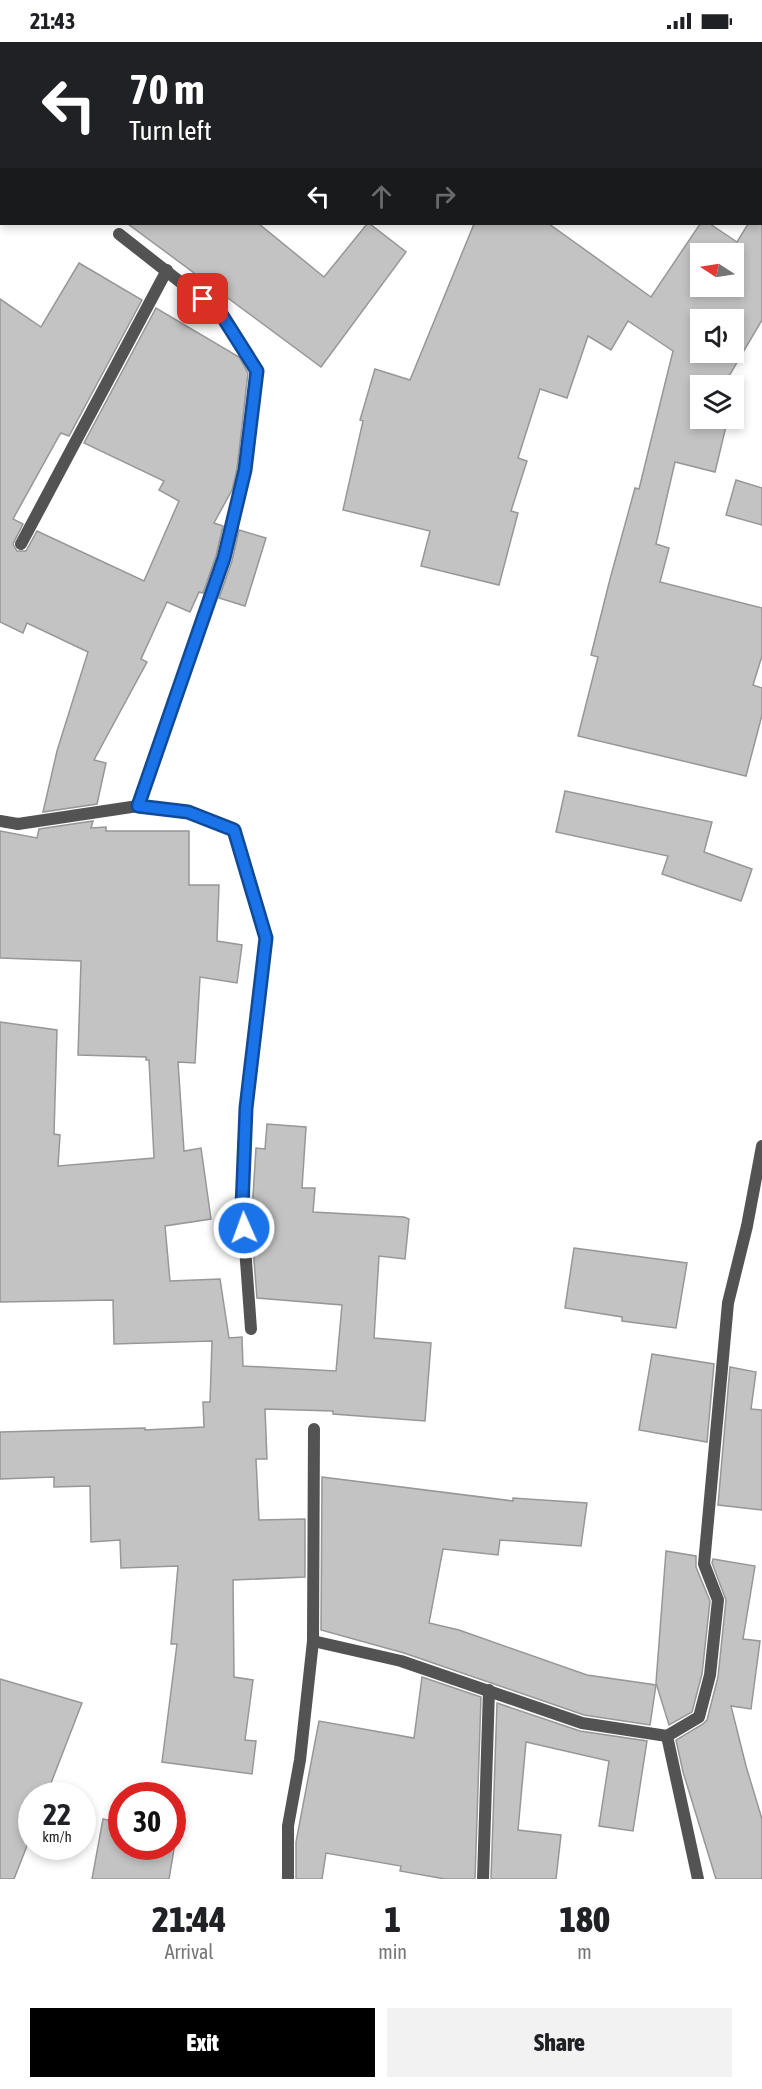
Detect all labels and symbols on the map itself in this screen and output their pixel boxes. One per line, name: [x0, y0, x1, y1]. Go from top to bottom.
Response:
north arrow: [690, 243, 744, 297]
pin: [177, 273, 228, 324]
position arrow: [212, 1196, 276, 1260]
speed limit sign: 30: [108, 1782, 186, 1860]

